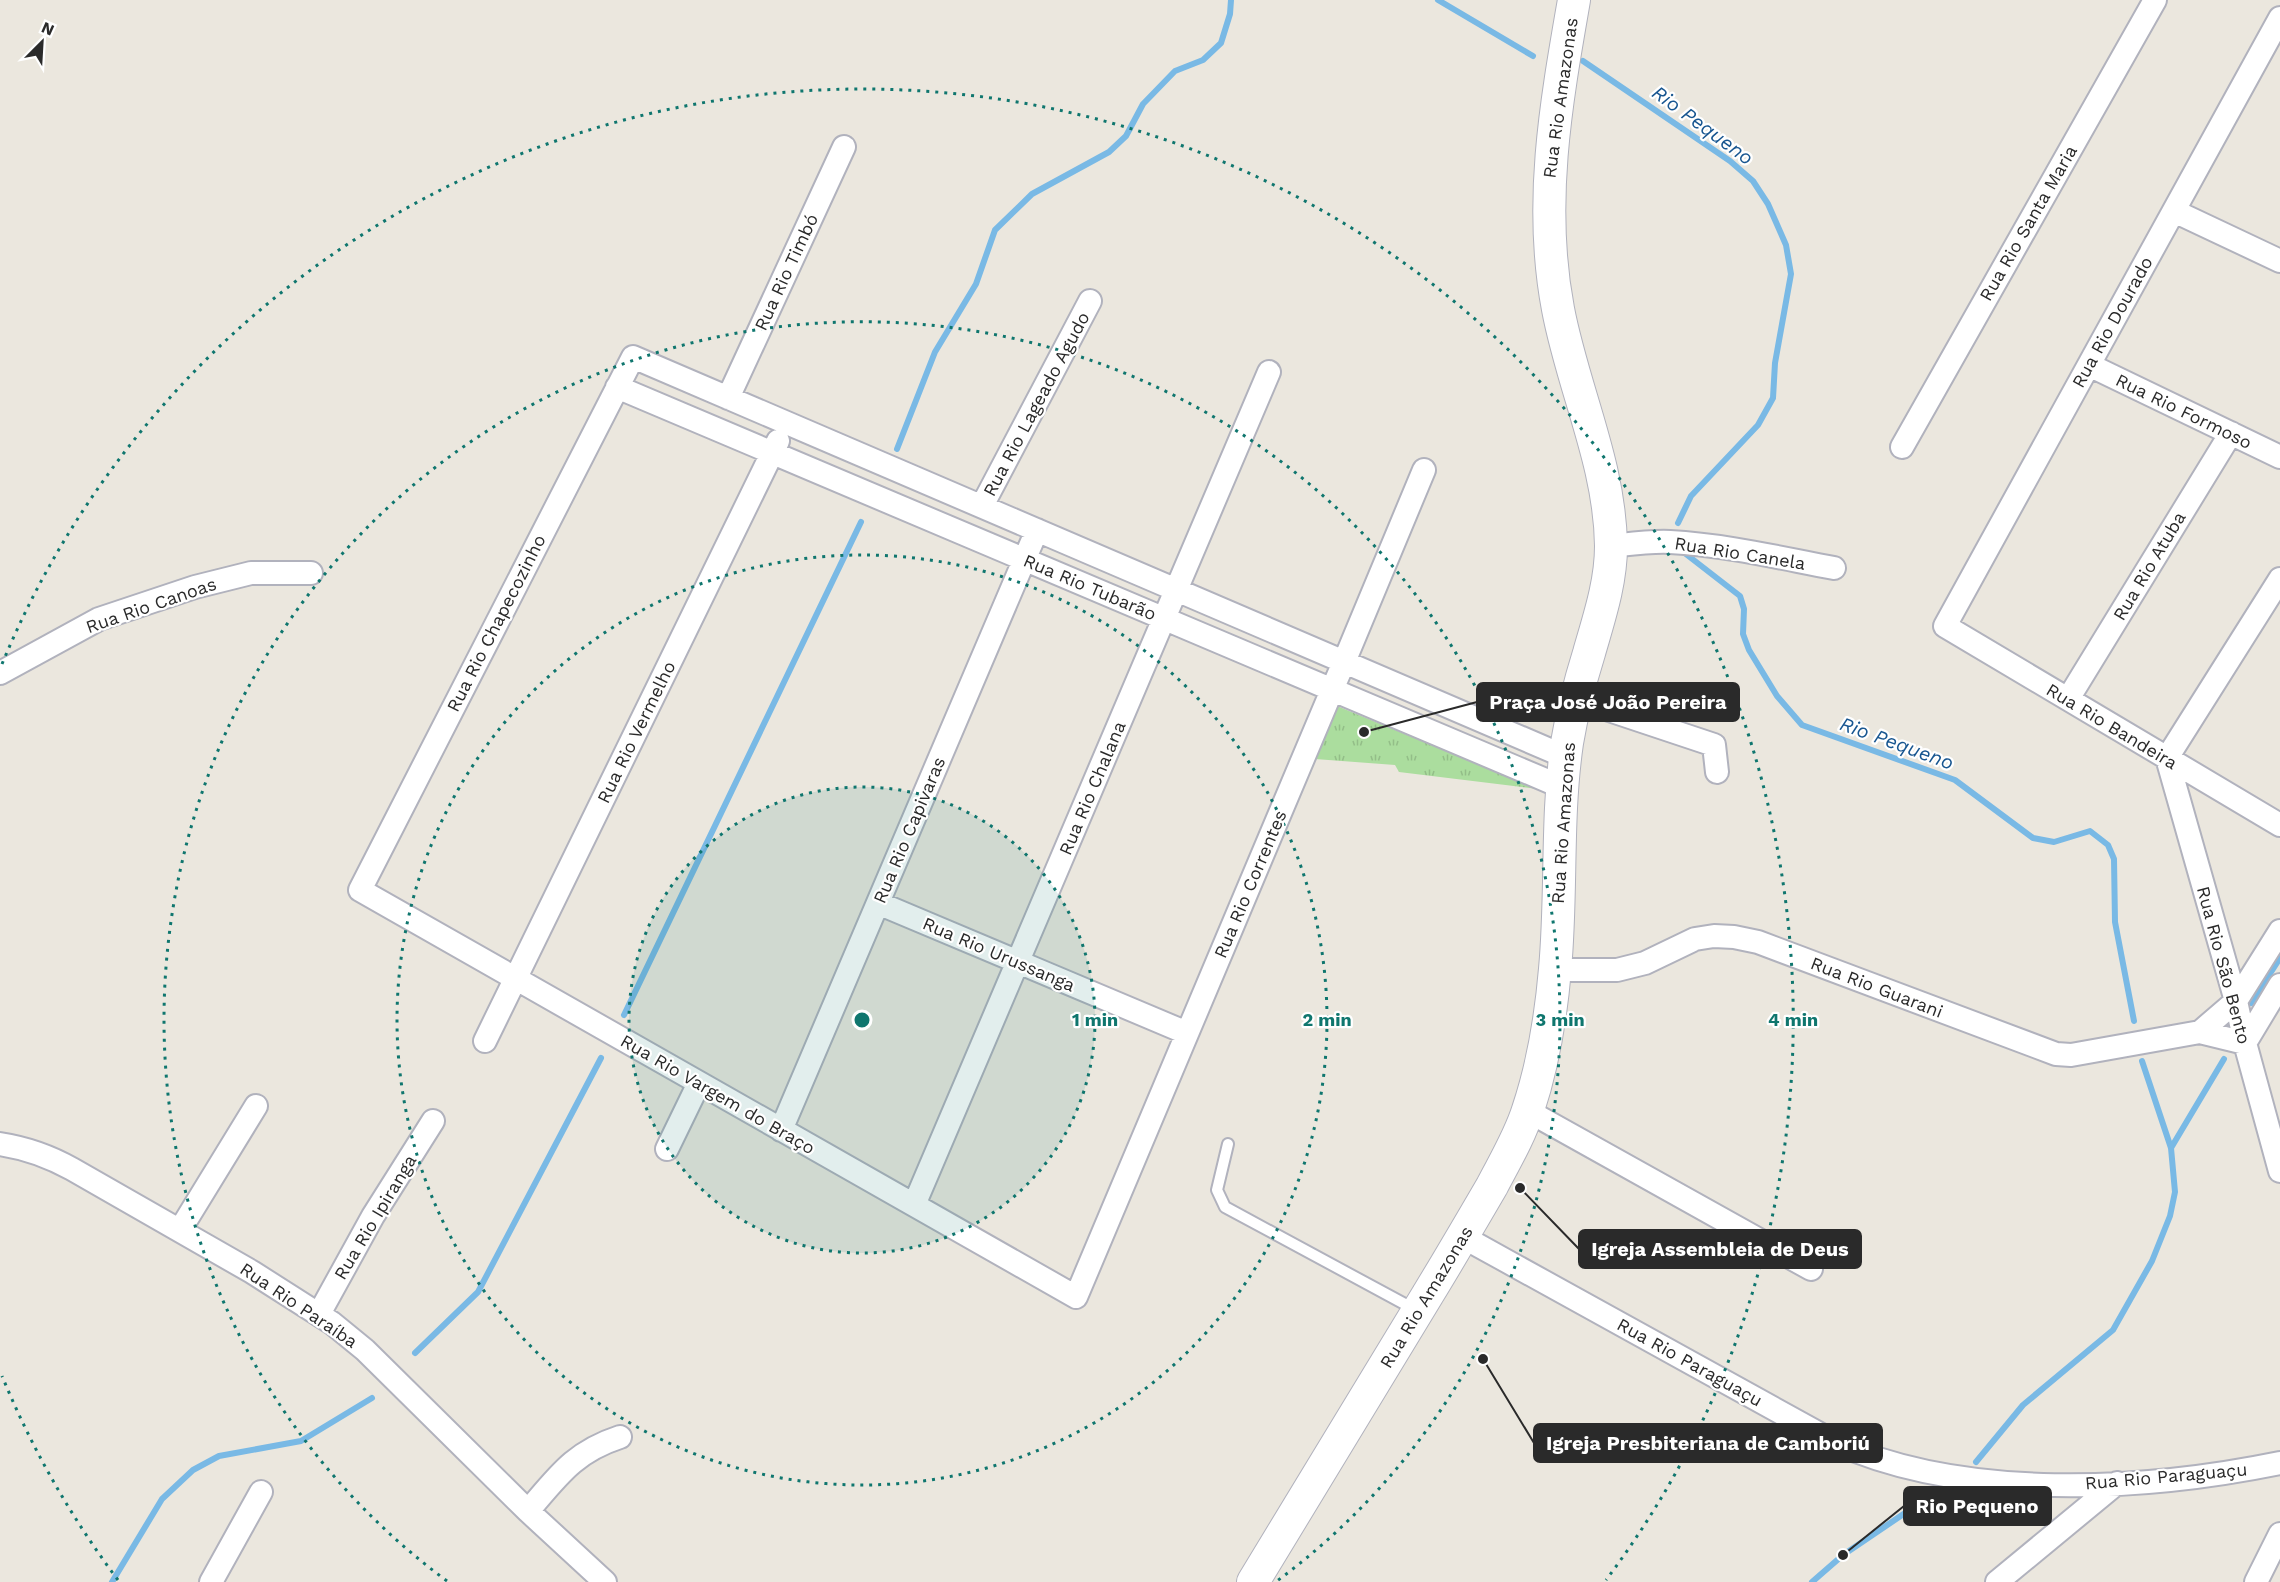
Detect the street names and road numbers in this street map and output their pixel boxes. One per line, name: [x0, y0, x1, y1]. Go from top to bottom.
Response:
street label: Rua Rio Amazonas: [1538, 16, 1582, 180]
street label: Rua Rio Santa Maria: [1975, 141, 2081, 305]
street label: Rua Rio Timbó: [750, 210, 822, 334]
street label: Rua Rio Dourado: [2067, 253, 2157, 391]
street label: Rua Rio Lageado Agudo: [978, 308, 1094, 500]
street label: Rua Rio Formoso: [2113, 369, 2255, 453]
street label: Rua Rio Atuba: [2108, 508, 2190, 624]
street label: Rua Rio Chapecozinho: [442, 531, 550, 715]
street label: Rua Rio Canela: [1673, 532, 1807, 574]
street label: Rua Rio Tubarão: [1020, 550, 1160, 624]
street label: Rua Rio Canoas: [83, 573, 219, 637]
street label: Rua Rio Vermelho: [593, 658, 679, 806]
street label: Rua Rio Bandeira: [2043, 679, 2181, 773]
street label: Rua Rio Chalana: [1054, 718, 1130, 858]
street label: Rua Rio Amazonas: [1547, 741, 1579, 905]
street label: Rua Rio Capivaras: [869, 754, 949, 906]
street label: Rua Rio Correntes: [1209, 807, 1291, 961]
street label: Rua Rio São Bento: [2193, 884, 2255, 1046]
street label: Rua Rio Urussanga: [920, 912, 1078, 996]
street label: Rua Rio Guarani: [1808, 952, 1946, 1022]
street label: Rua Rio Vargem do Braço: [617, 1030, 819, 1158]
street label: Rua Rio Ipiranga: [329, 1151, 421, 1283]
street label: Rua Rio Amazonas: [1375, 1222, 1477, 1372]
street label: Rua Rio Paraíba: [236, 1258, 362, 1352]
street label: Rua Rio Paraguaçu: [1614, 1313, 1766, 1411]
street label: Rua Rio Paraguaçu: [2084, 1458, 2248, 1494]

